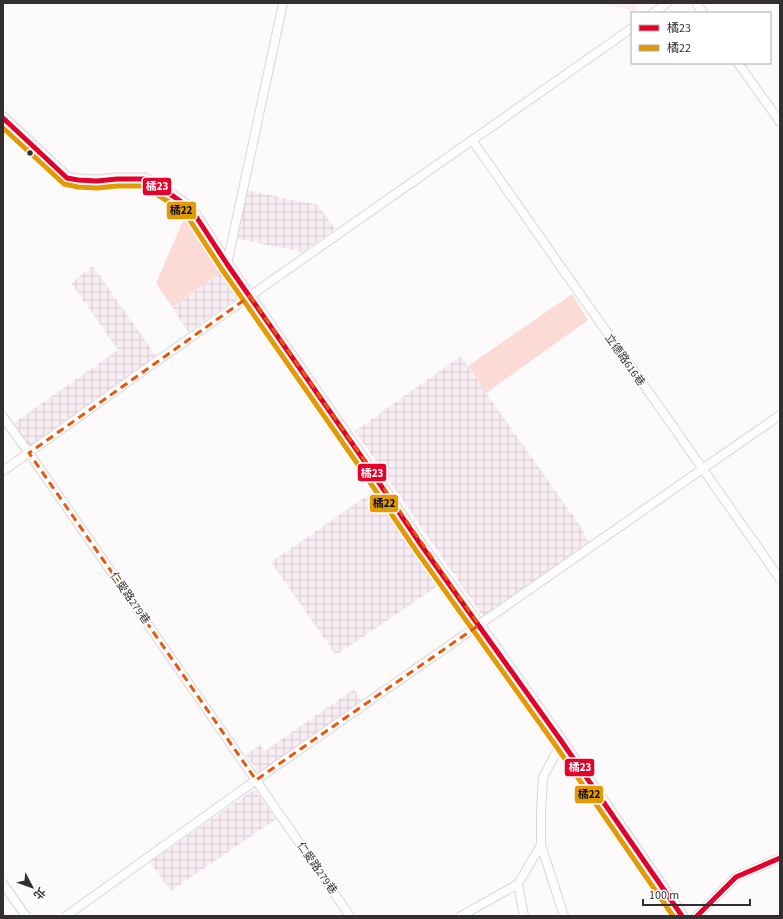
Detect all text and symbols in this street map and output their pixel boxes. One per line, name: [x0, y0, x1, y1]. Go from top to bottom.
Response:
legend: [631, 12, 771, 64]
text: 橘23: [667, 20, 691, 37]
text: 橘22: [667, 40, 691, 57]
unlabelled marker: [25, 148, 35, 158]
line badge: 橘23: [142, 177, 172, 196]
text: 橘23: [146, 179, 168, 194]
line badge: 橘22: [166, 201, 197, 220]
text: 橘22: [170, 203, 192, 218]
street label: 立德路616巷: [602, 331, 648, 389]
line badge: 橘23: [357, 463, 387, 482]
text: 橘23: [361, 466, 383, 481]
line badge: 橘22: [369, 494, 399, 513]
text: 橘22: [373, 496, 395, 511]
street label: 仁愛路279巷: [107, 569, 153, 627]
line badge: 橘23: [564, 758, 595, 777]
text: 橘23: [569, 760, 591, 775]
line badge: 橘22: [574, 785, 604, 804]
text: 橘22: [578, 787, 600, 802]
street label: 仁愛路279巷: [294, 839, 340, 897]
north arrow: [12, 867, 52, 907]
scale bar: [643, 881, 750, 907]
text: 北: [30, 884, 48, 902]
text: 100 m: [649, 887, 679, 904]

